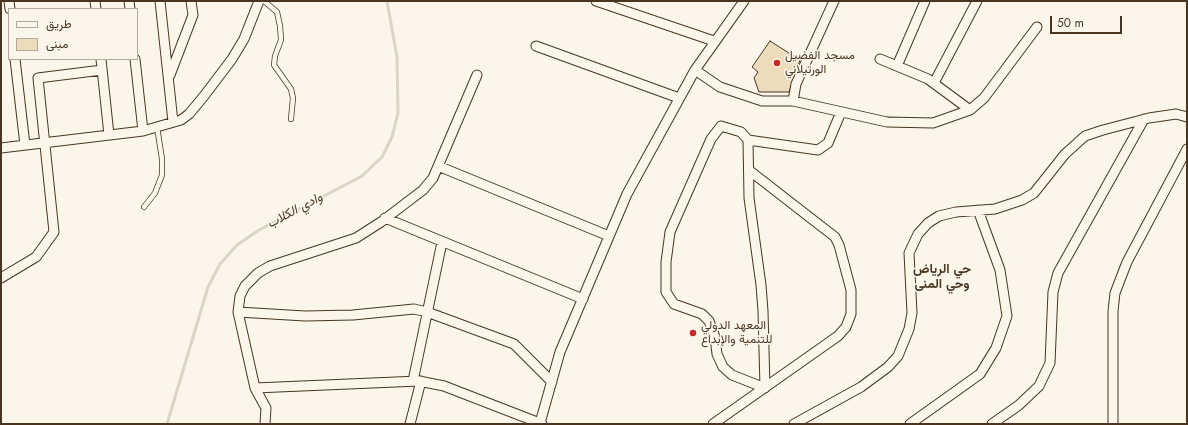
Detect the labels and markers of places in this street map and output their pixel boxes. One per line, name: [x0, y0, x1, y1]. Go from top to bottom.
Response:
place label: مسجد الفضيل الورتيلاني: [785, 49, 855, 77]
marker: مسجد الفضيل الورتيلاني: [772, 58, 782, 68]
place label: المعهد الدولي للتنمية والإبداع: [701, 319, 772, 347]
marker: المعهد الدولي للتنمية والإبداع: [688, 328, 698, 338]

